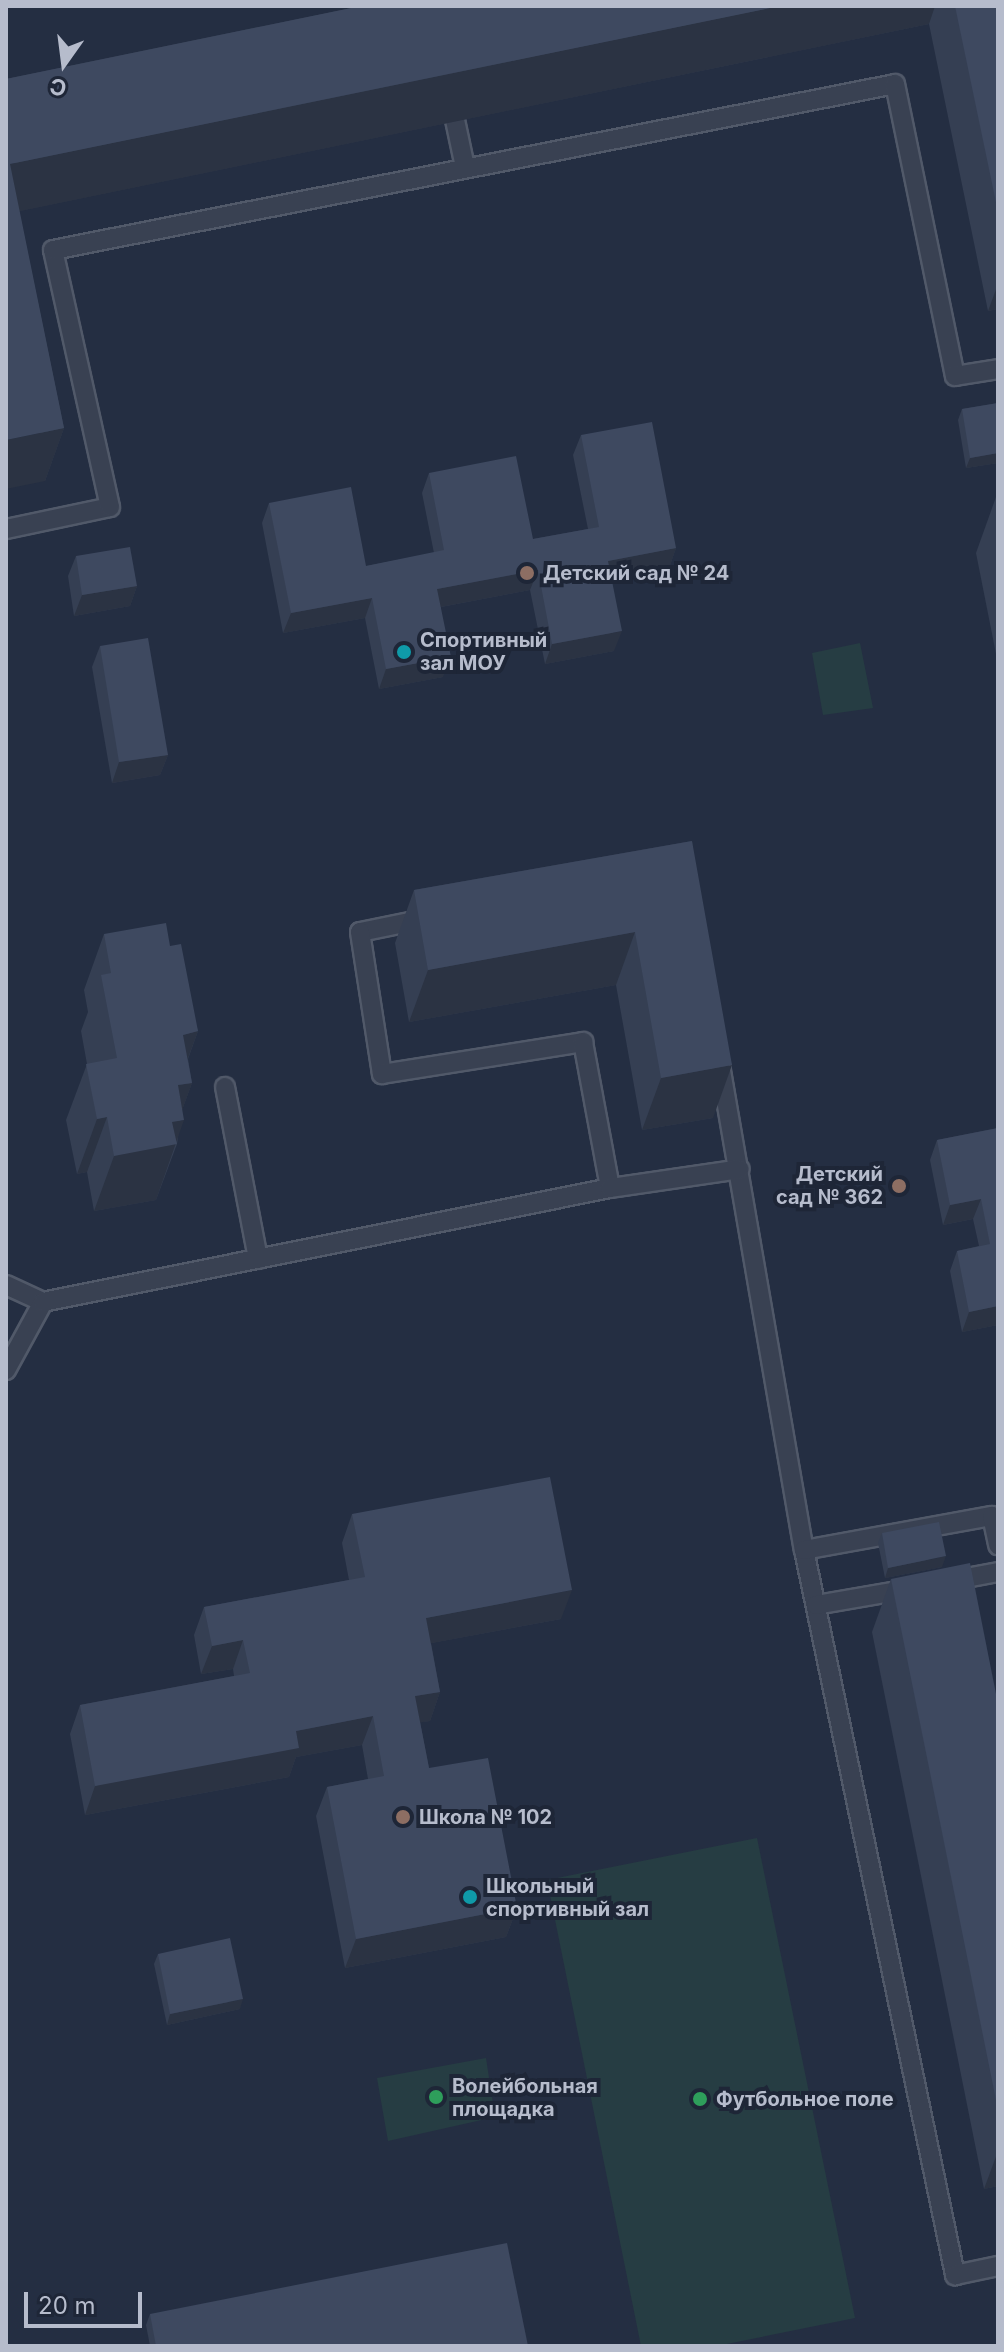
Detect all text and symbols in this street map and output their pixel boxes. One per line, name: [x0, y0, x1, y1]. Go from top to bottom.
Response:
north arrow: [24, 24, 104, 104]
text: С: [47, 73, 69, 102]
place label: Детский сад № 24: [543, 561, 729, 585]
marker: Детский сад № 24: [518, 564, 536, 582]
place label: Спортивный зал МОУ: [420, 628, 547, 675]
marker: Спортивный зал МОУ: [395, 643, 413, 661]
place label: Детский сад № 362: [776, 1162, 883, 1209]
marker: Детский сад № 362: [890, 1177, 908, 1195]
place label: Школа № 102: [419, 1805, 552, 1829]
marker: Школа № 102: [394, 1808, 412, 1826]
place label: Школьный спортивный зал: [486, 1874, 649, 1921]
marker: Школьный спортивный зал: [461, 1888, 479, 1906]
place label: Волейбольная площадка: [452, 2074, 598, 2121]
place label: Футбольное поле: [716, 2087, 894, 2111]
marker: Волейбольная площадка: [427, 2088, 445, 2106]
marker: Футбольное поле: [691, 2090, 709, 2108]
scale bar: [28, 2276, 146, 2326]
text: 20 m: [38, 2291, 96, 2320]

